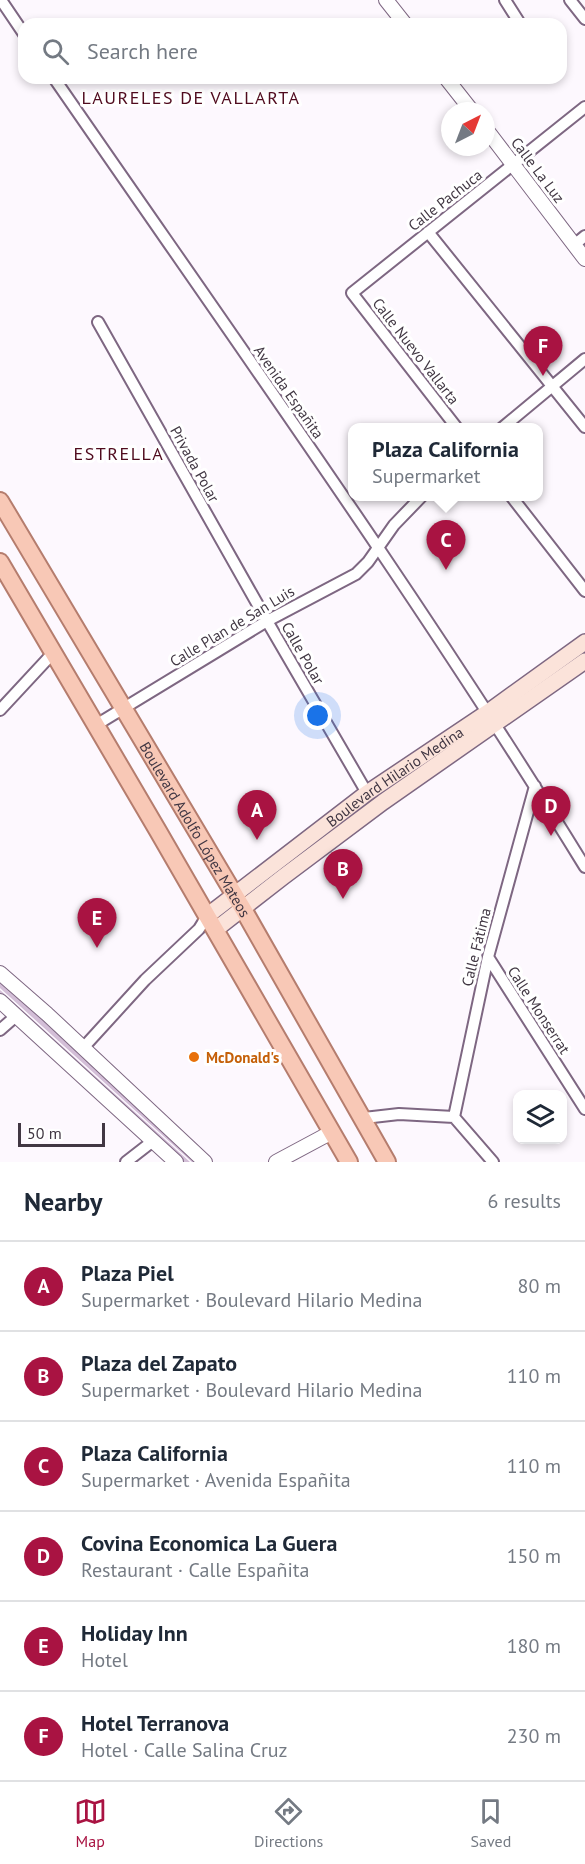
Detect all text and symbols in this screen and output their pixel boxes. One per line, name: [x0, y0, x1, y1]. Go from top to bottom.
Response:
search box: [18, 18, 567, 84]
icon: search: [39, 35, 72, 68]
text: Search here: [87, 37, 198, 65]
district label: LAURELES DE VALLARTA: [81, 86, 301, 109]
north arrow: [441, 102, 495, 156]
street label: Calle La Luz: [507, 133, 569, 207]
street label: Calle Pachuca: [404, 165, 486, 235]
street label: Calle Nuevo Vallarta: [369, 294, 463, 408]
pin: F: [524, 326, 562, 376]
street label: Avenida Españita: [250, 342, 328, 442]
street label: Privada Polar: [166, 423, 224, 505]
popup: [348, 423, 543, 501]
text: Plaza California: [372, 435, 519, 463]
district label: ESTRELLA: [74, 442, 164, 465]
text: Supermarket: [372, 463, 480, 489]
pin: C: [426, 520, 466, 570]
street label: Calle Plan de San Luis: [166, 581, 298, 671]
street label: Calle Polar: [278, 618, 328, 688]
your location: [303, 701, 332, 730]
street label: Boulevard Hilario Medina: [322, 722, 467, 831]
street label: Boulevard Adolfo López Mateos: [136, 738, 255, 920]
pin: D: [532, 786, 570, 836]
pin: A: [238, 790, 276, 840]
pin: B: [324, 850, 362, 899]
pin: E: [78, 898, 116, 948]
street label: Calle Fátima: [457, 906, 495, 988]
street label: Calle Monserrat: [504, 963, 574, 1057]
place label: McDonald's: [206, 1048, 279, 1067]
marker: McDonald's: [187, 1050, 201, 1064]
map controls: [513, 1090, 567, 1144]
button: layers: [513, 1090, 567, 1144]
scale bar: [18, 1120, 105, 1148]
text: 50 m: [27, 1123, 62, 1143]
text: Nearby: [24, 1185, 102, 1218]
text: 6 results: [488, 1188, 561, 1214]
text: Plaza Piel: [81, 1259, 174, 1287]
text: A: [37, 1273, 50, 1299]
text: 80 m: [518, 1273, 561, 1299]
text: Supermarket · Boulevard Hilario Medina: [81, 1287, 422, 1313]
text: Plaza del Zapato: [81, 1349, 237, 1377]
text: B: [38, 1363, 49, 1389]
text: 110 m: [507, 1363, 561, 1389]
text: Supermarket · Boulevard Hilario Medina: [81, 1377, 422, 1403]
text: Plaza California: [81, 1439, 228, 1467]
text: C: [38, 1453, 49, 1479]
text: 110 m: [507, 1453, 561, 1479]
text: Supermarket · Avenida Españita: [81, 1467, 351, 1493]
text: Covina Economica La Guera: [81, 1529, 337, 1557]
text: D: [37, 1543, 50, 1569]
text: 150 m: [507, 1543, 561, 1569]
text: Restaurant · Calle Españita: [81, 1557, 310, 1583]
text: Holiday Inn: [81, 1619, 188, 1647]
text: E: [38, 1633, 49, 1659]
text: 180 m: [507, 1633, 561, 1659]
text: Hotel: [81, 1647, 128, 1673]
text: Hotel Terranova: [81, 1709, 229, 1737]
text: F: [38, 1723, 49, 1749]
text: 230 m: [507, 1723, 561, 1749]
text: Hotel · Calle Salina Cruz: [81, 1737, 287, 1763]
tab: Map: [74, 1795, 107, 1851]
tab: Directions: [254, 1795, 323, 1851]
tab: Saved: [471, 1795, 511, 1851]

